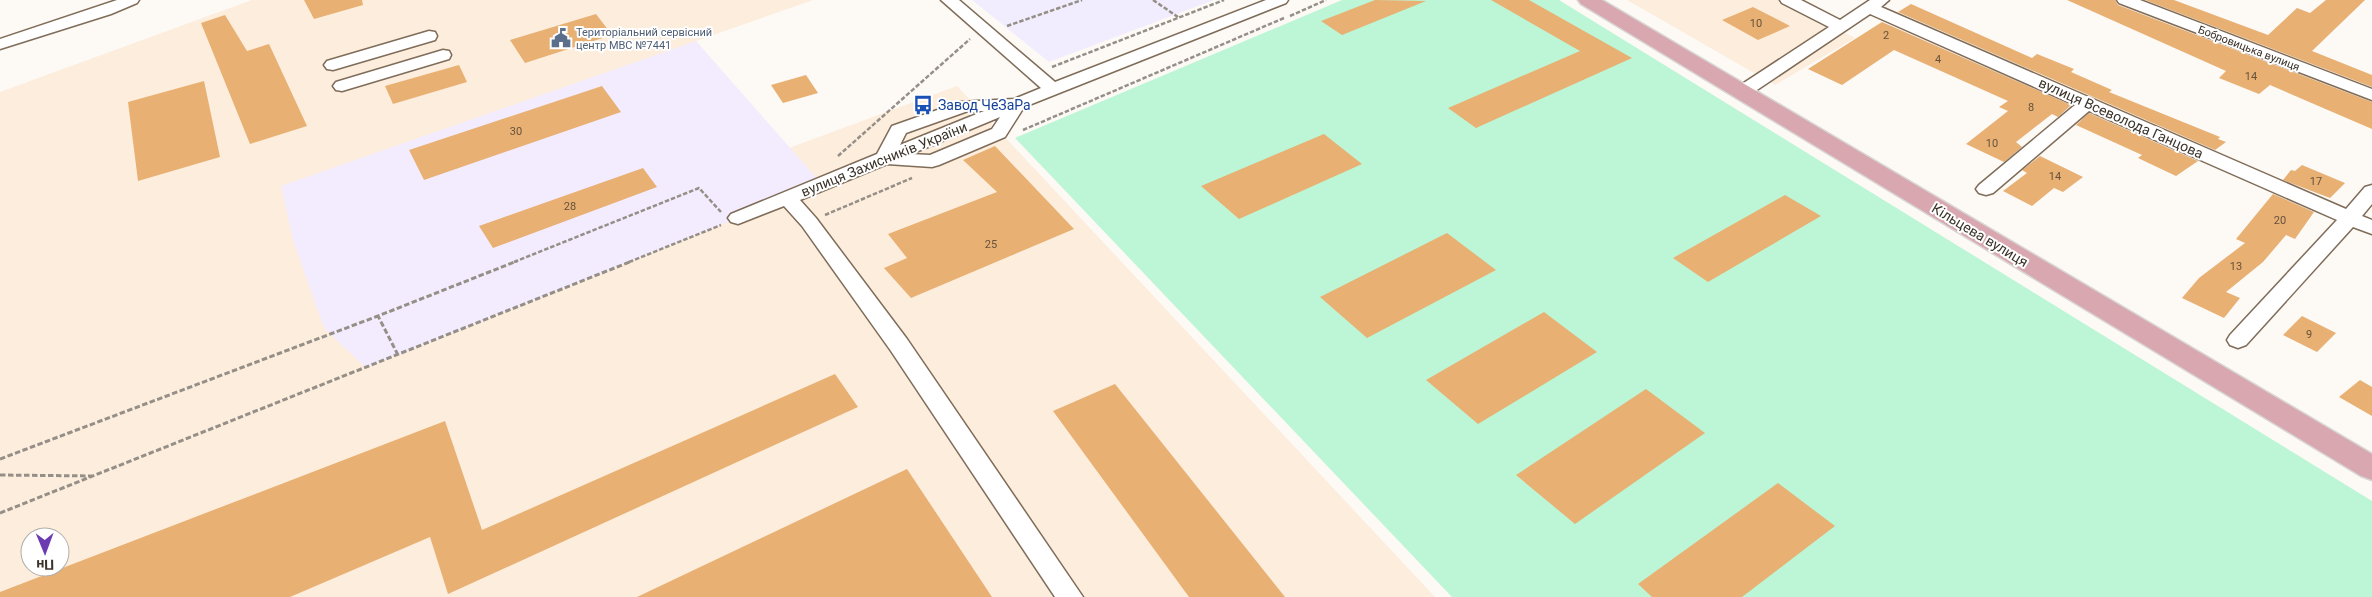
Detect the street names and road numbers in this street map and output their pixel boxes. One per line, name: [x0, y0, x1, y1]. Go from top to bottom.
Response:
street label: Бобровицька вулиця: [2196, 23, 2302, 74]
street label: вулиця Всеволода Ганцова: [2036, 74, 2206, 162]
street label: вулиця Захисників України: [799, 118, 969, 200]
street label: Кільцева вулиця: [1929, 200, 2031, 270]

